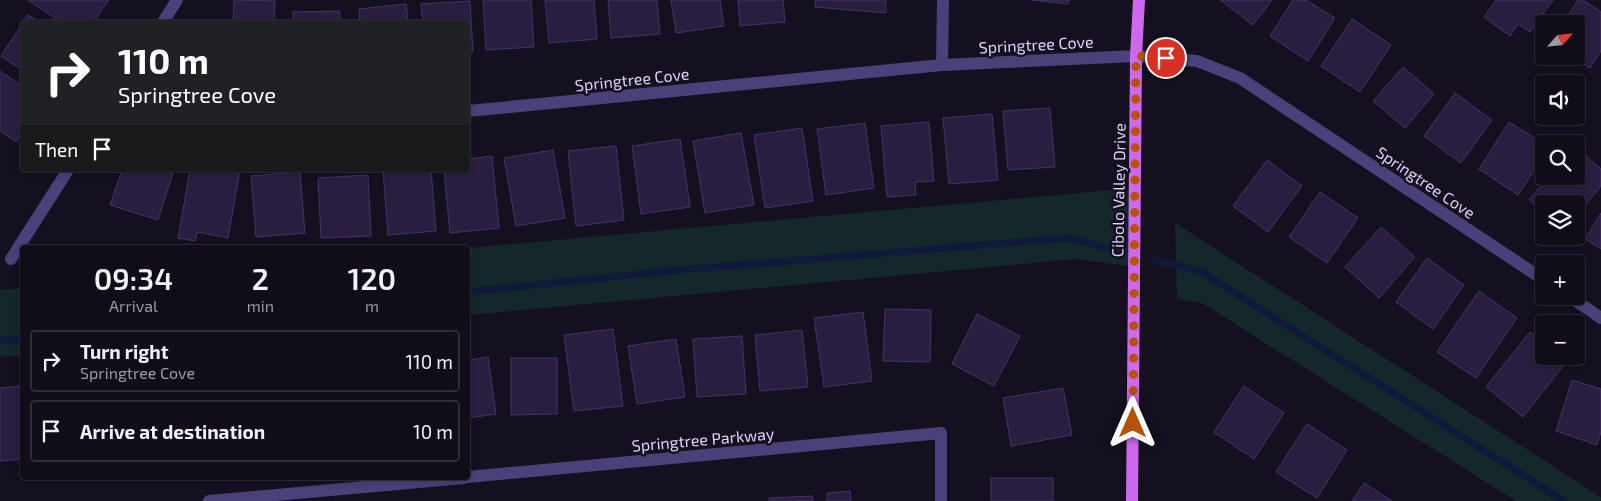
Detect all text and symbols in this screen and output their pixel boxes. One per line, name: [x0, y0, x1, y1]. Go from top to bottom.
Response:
north arrow: [1535, 15, 1585, 65]
map controls: [1535, 15, 1585, 365]
street label: Springtree Cove: [978, 32, 1094, 56]
pin: [1145, 37, 1187, 79]
text: 110 m: [118, 39, 209, 81]
icon: right: [35, 40, 100, 105]
icon: arrive: [1152, 44, 1180, 72]
street label: Springtree Cove: [574, 64, 690, 94]
button: sound: [1535, 75, 1585, 125]
text: Springtree Cove: [118, 81, 276, 107]
street label: Cibolo Valley Drive: [1107, 123, 1129, 257]
icon: arrive: [88, 135, 116, 163]
button: search: [1535, 135, 1585, 185]
text: Then: [35, 138, 78, 161]
street label: Springtree Cove: [1373, 142, 1479, 222]
button: layers: [1535, 195, 1585, 245]
button: +: [1535, 255, 1585, 305]
text: 09:34: [94, 260, 173, 296]
text: 2: [252, 260, 269, 296]
text: 120: [348, 260, 396, 296]
text: Arrival: [109, 296, 158, 315]
text: min: [247, 296, 274, 315]
text: m: [365, 296, 379, 315]
button: −: [1535, 315, 1585, 365]
text: Turn right: [80, 340, 168, 363]
icon: right: [37, 347, 65, 375]
text: 110 m: [406, 350, 453, 373]
text: Springtree Cove: [80, 363, 195, 382]
position arrow: [1106, 396, 1158, 448]
icon: arrive: [37, 417, 65, 445]
text: Arrive at destination: [80, 420, 265, 443]
text: 10 m: [413, 420, 453, 443]
street label: Springtree Parkway: [631, 423, 776, 455]

